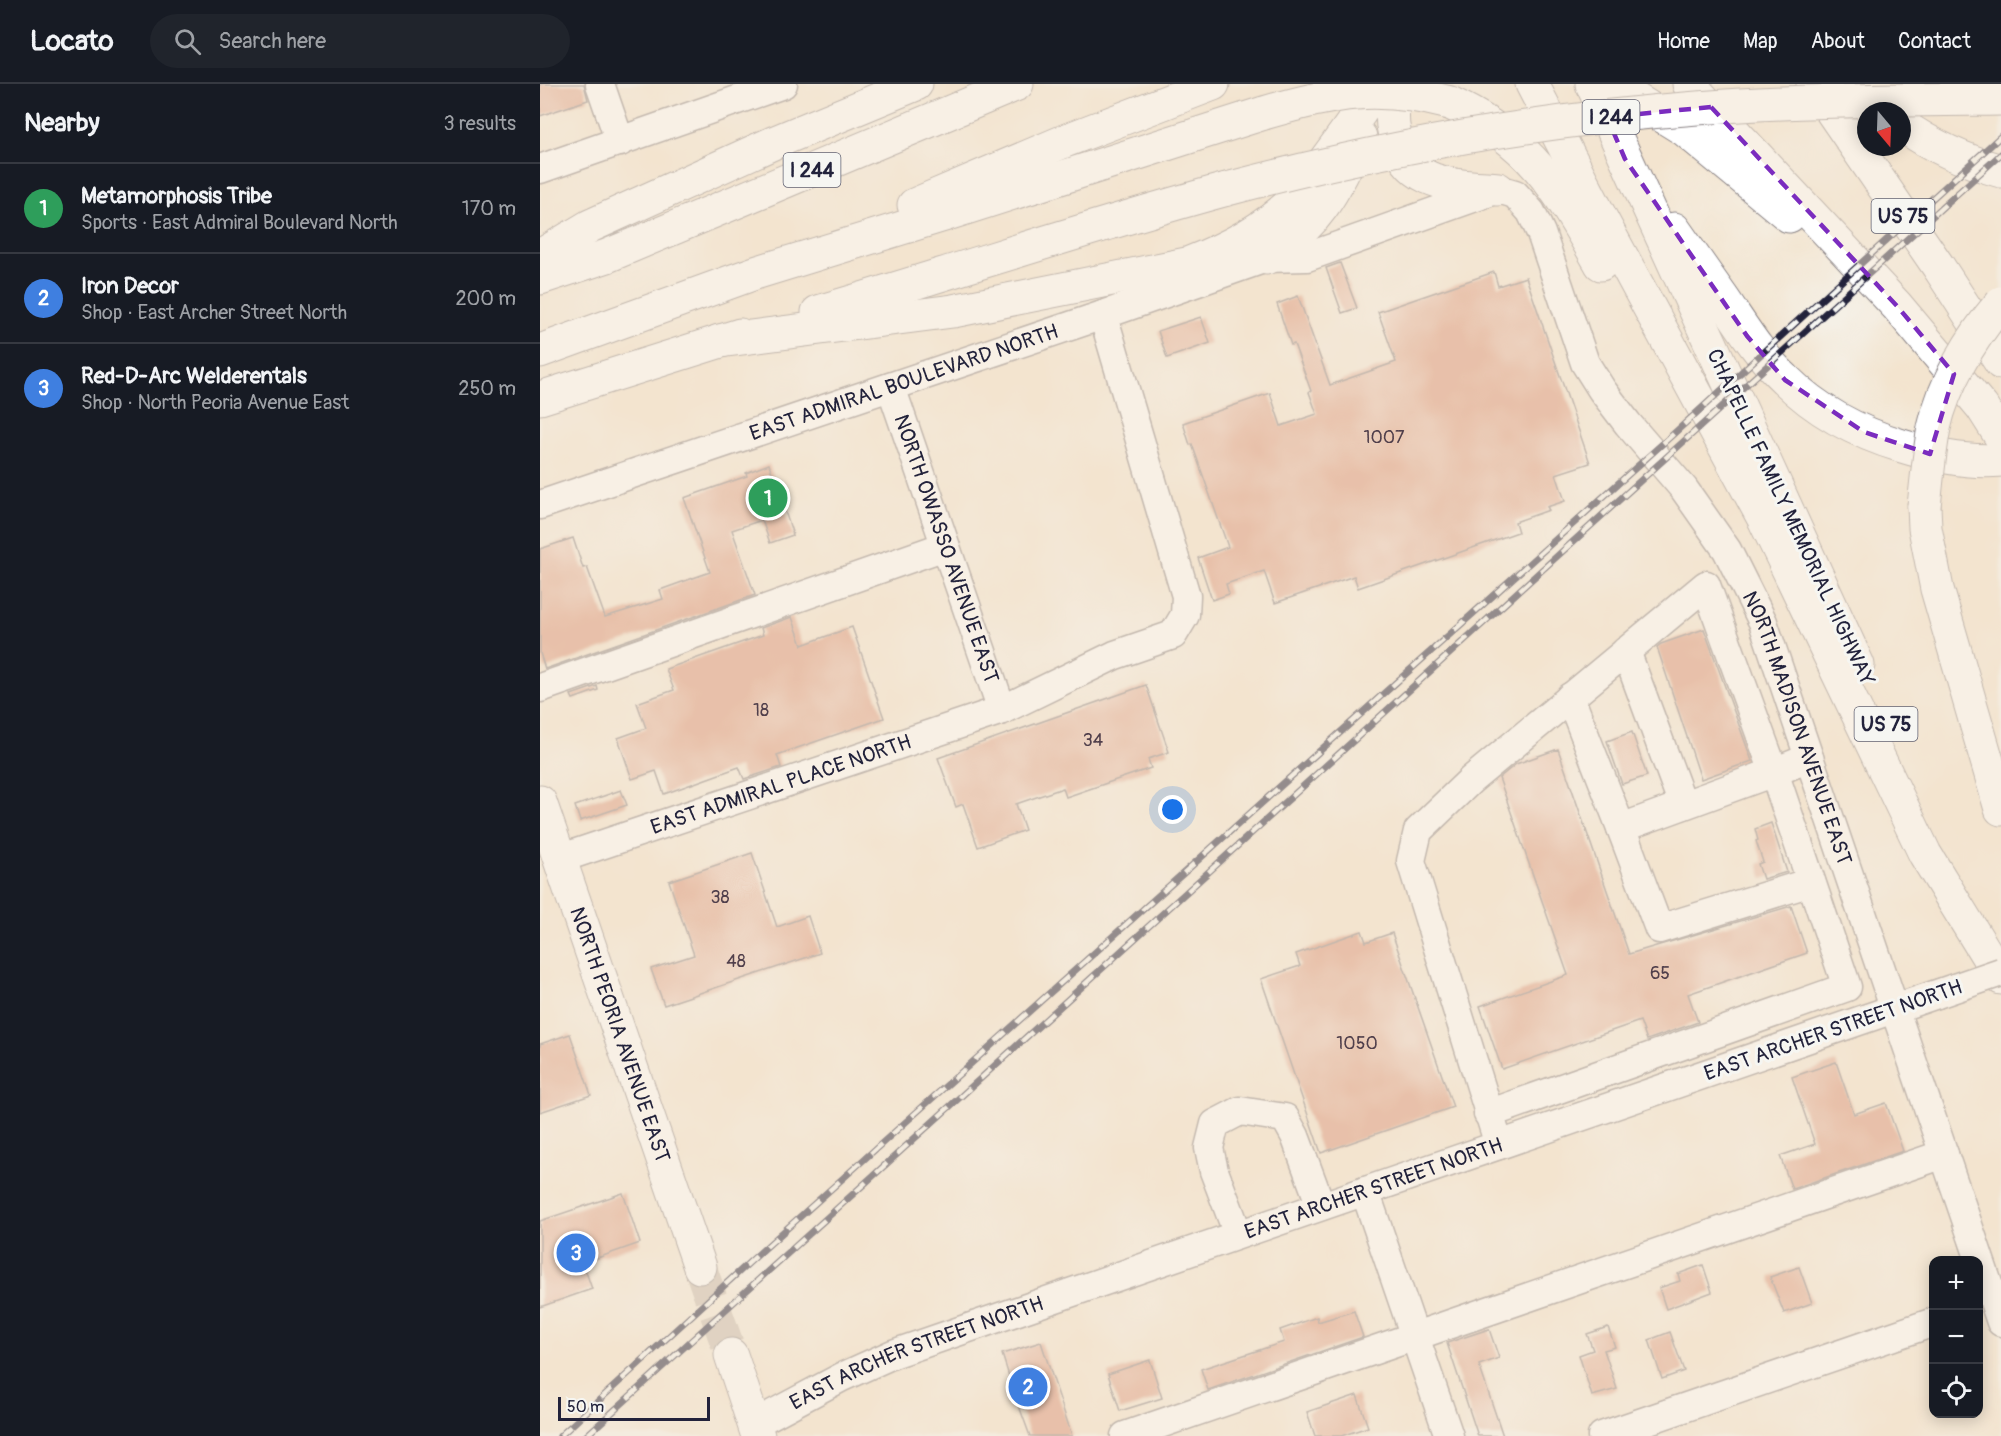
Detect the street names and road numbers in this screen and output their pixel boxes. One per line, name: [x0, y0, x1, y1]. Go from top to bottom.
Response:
road number: I 244: [1582, 100, 1640, 134]
road number: I 244: [784, 153, 840, 187]
road number: US 75: [1872, 199, 1934, 233]
street label: EAST ADMIRAL BOULEVARD NORTH: [746, 318, 1062, 447]
street label: CHAPELLE FAMILY MEMORIAL HIGHWAY: [1700, 344, 1881, 690]
street label: NORTH OWASSO AVENUE EAST: [887, 411, 1005, 687]
street label: NORTH MADISON AVENUE EAST: [1736, 587, 1858, 869]
road number: US 75: [1854, 707, 1918, 741]
street label: EAST ADMIRAL PLACE NORTH: [647, 729, 915, 841]
street label: NORTH PEORIA AVENUE EAST: [563, 904, 676, 1166]
street label: EAST ARCHER STREET NORTH: [1700, 974, 1966, 1087]
street label: EAST ARCHER STREET NORTH: [1241, 1132, 1506, 1246]
street label: EAST ARCHER STREET NORTH: [785, 1290, 1047, 1416]

